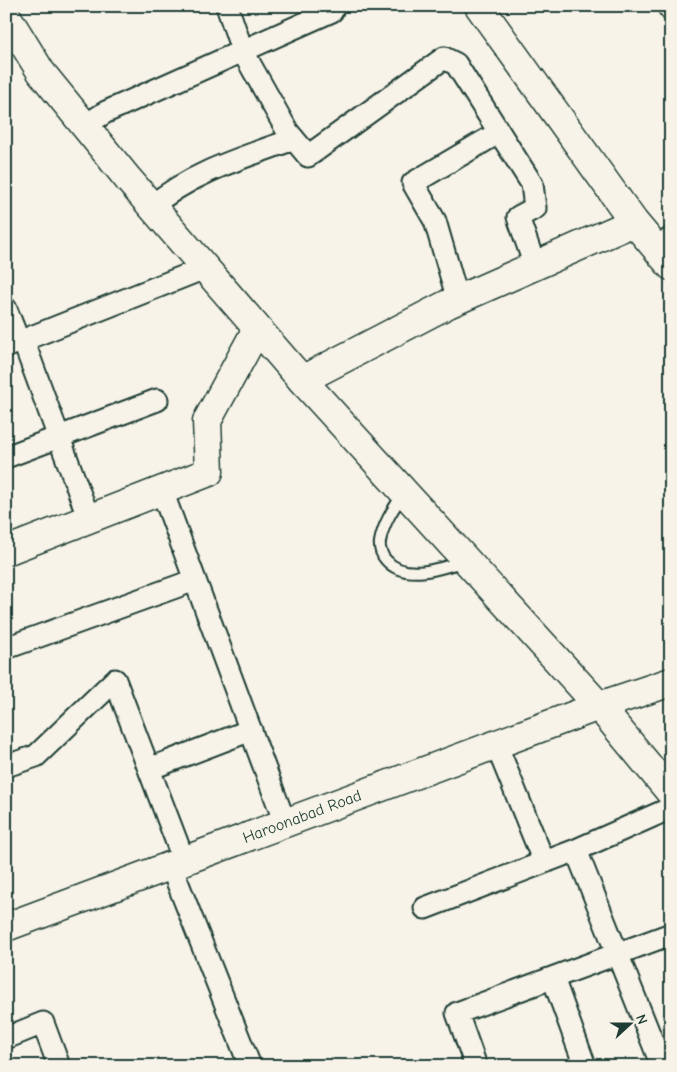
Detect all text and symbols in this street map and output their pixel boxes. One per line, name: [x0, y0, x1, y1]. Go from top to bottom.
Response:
street label: Haroonabad Road: [240, 786, 364, 847]
north arrow: [604, 1000, 654, 1050]
text: N: [632, 1012, 651, 1027]

